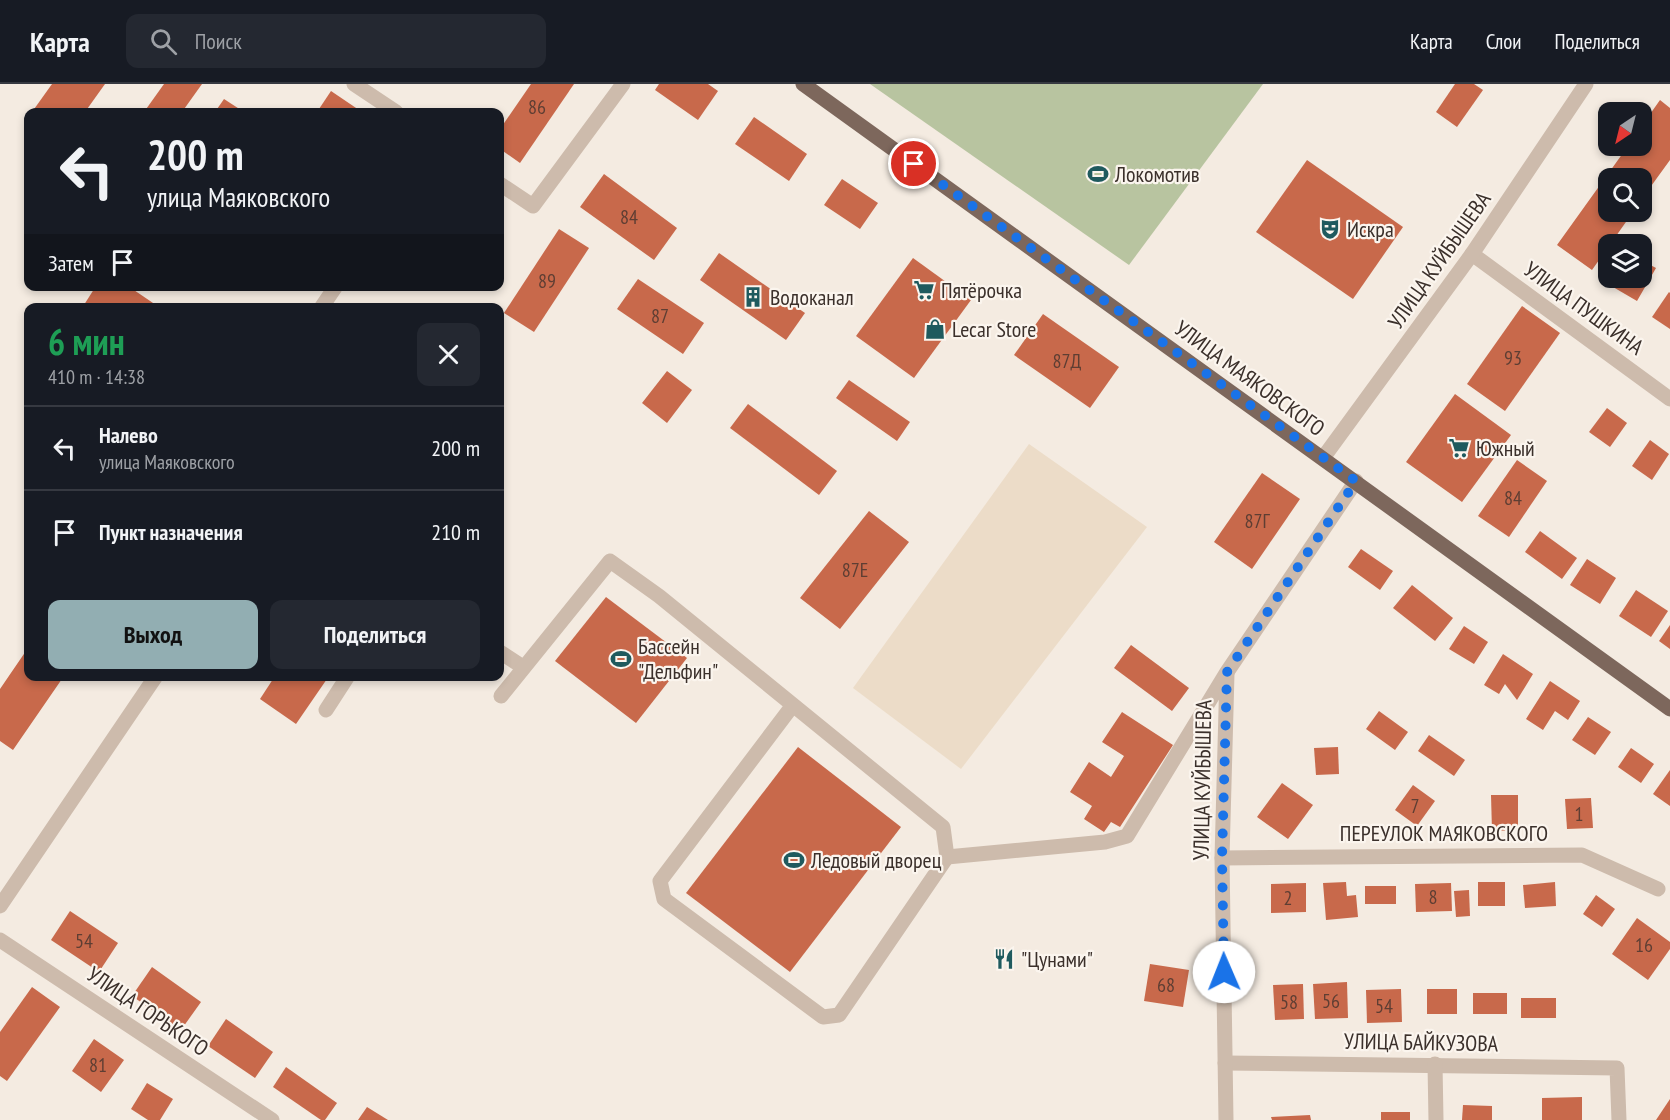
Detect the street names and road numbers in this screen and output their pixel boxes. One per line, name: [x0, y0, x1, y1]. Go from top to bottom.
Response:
street label: УЛИЦА КУЙБЫШЕВА: [1381, 186, 1497, 334]
street label: УЛИЦА ПУШКИНА: [1519, 255, 1650, 361]
street label: УЛИЦА МАЯКОВСКОГО: [1169, 314, 1331, 442]
street label: УЛИЦА КУЙБЫШЕВА: [1187, 699, 1217, 861]
street label: ПЕРЕУЛОК МАЯКОВСКОГО: [1340, 819, 1548, 847]
street label: УЛИЦА ГОРЬКОГО: [82, 960, 214, 1062]
street label: УЛИЦА БАЙКУЗОВА: [1344, 1027, 1499, 1057]

